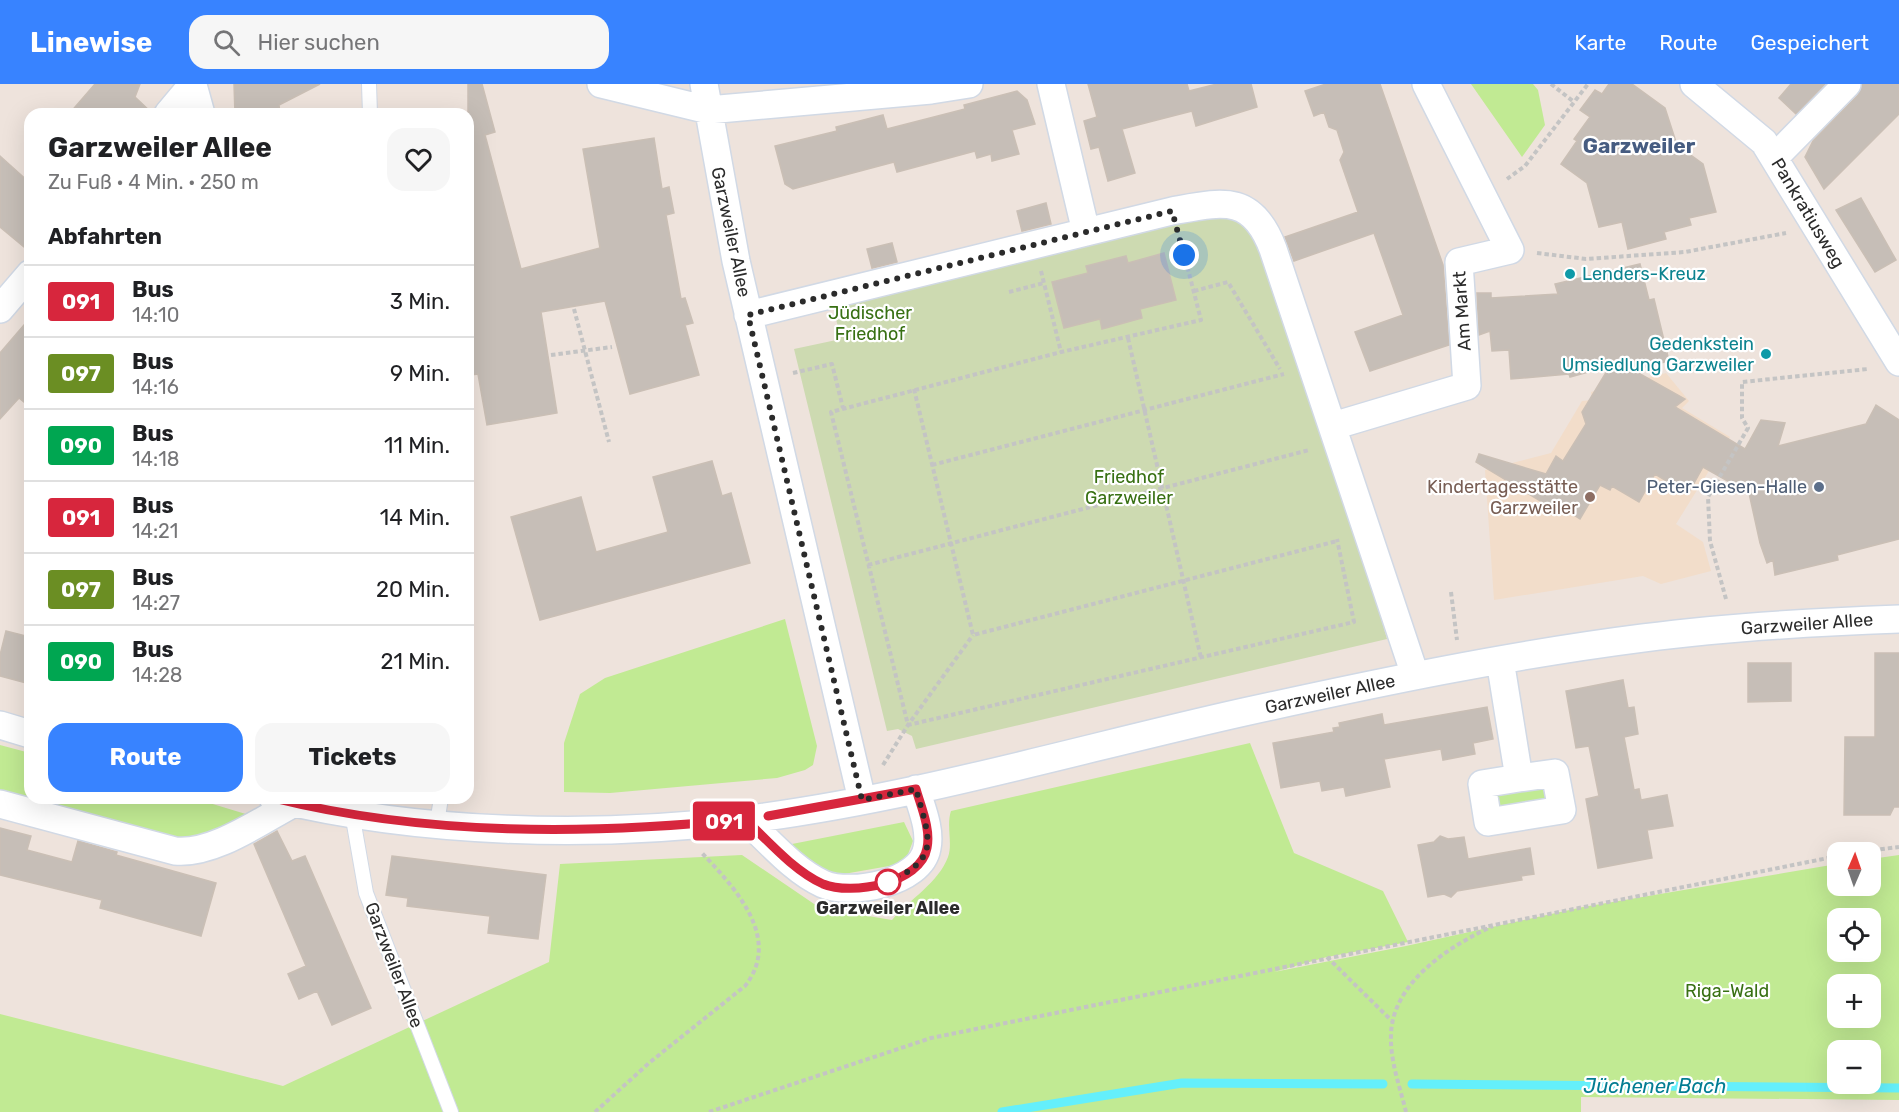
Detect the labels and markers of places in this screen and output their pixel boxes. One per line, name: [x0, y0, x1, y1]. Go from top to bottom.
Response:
place label: Lenders-Kreuz: [1582, 263, 1706, 285]
marker: Lenders-Kreuz: [1563, 267, 1577, 281]
place label: Gedenkstein Umsiedlung Garzweiler: [1562, 333, 1754, 376]
marker: Gedenkstein Umsiedlung Garzweiler: [1759, 347, 1773, 361]
place label: Kindertagesstätte Garzweiler: [1427, 476, 1578, 519]
place label: Peter-Giesen-Halle: [1647, 476, 1807, 498]
marker: Peter-Giesen-Halle: [1812, 480, 1826, 494]
marker: Kindertagesstätte Garzweiler: [1583, 490, 1597, 504]
marker: Garzweiler Allee: [875, 869, 901, 895]
place label: Garzweiler Allee: [816, 897, 960, 919]

